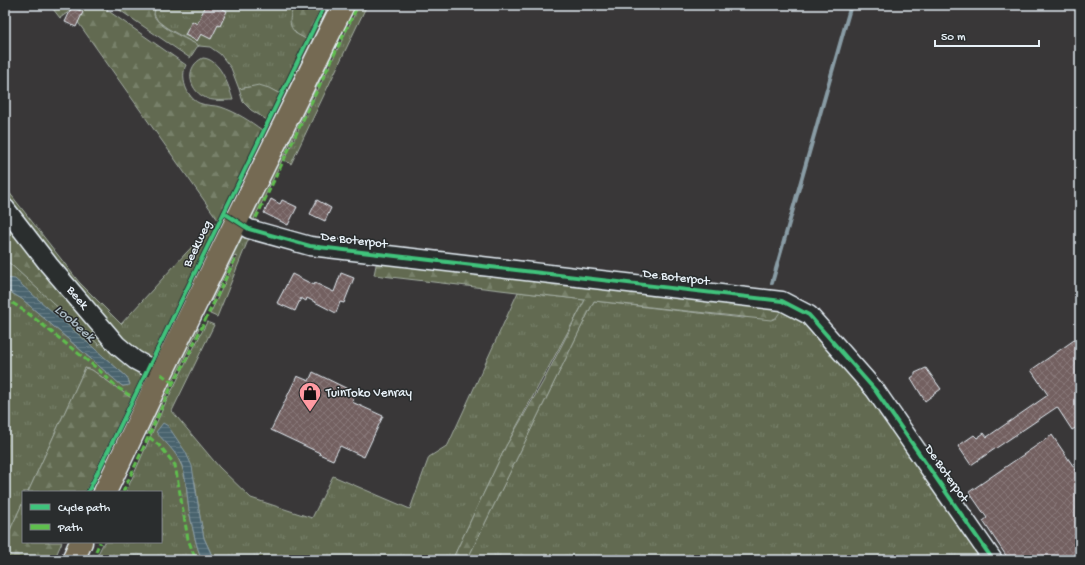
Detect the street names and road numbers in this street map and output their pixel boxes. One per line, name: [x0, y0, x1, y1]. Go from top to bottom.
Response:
street label: Beekweg: [180, 218, 216, 271]
street label: De Boterpot: [319, 229, 390, 253]
street label: De Boterpot: [641, 266, 712, 290]
street label: Beek: [62, 283, 92, 314]
street label: De Boterpot: [920, 442, 972, 507]

